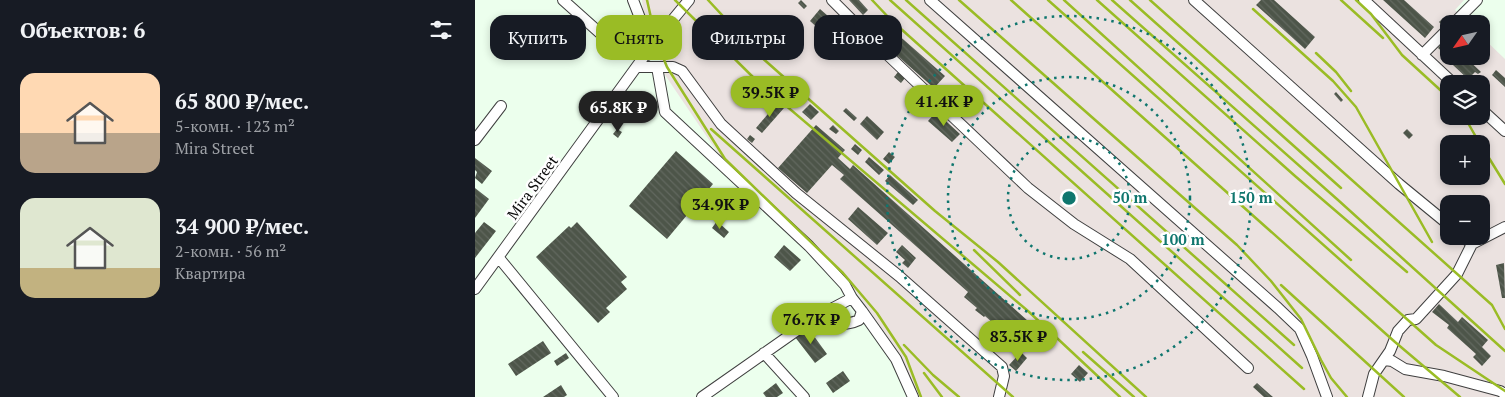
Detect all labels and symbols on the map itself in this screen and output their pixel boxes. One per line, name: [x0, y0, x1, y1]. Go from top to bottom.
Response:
north arrow: [1440, 15, 1490, 65]
pin: 39.5K ₽: [724, 76, 816, 118]
pin: 41.4K ₽: [898, 84, 990, 127]
pin: 65.8K ₽: [572, 90, 664, 133]
street label: Mira Street: [502, 151, 562, 223]
text: 50 m: [1113, 187, 1148, 207]
text: 150 m: [1229, 187, 1273, 207]
pin: 34.9K ₽: [674, 188, 766, 230]
centre of rings: [1060, 189, 1078, 207]
text: 100 m: [1161, 229, 1205, 249]
pin: 76.7K ₽: [765, 302, 857, 345]
pin: 83.5K ₽: [972, 320, 1064, 362]

